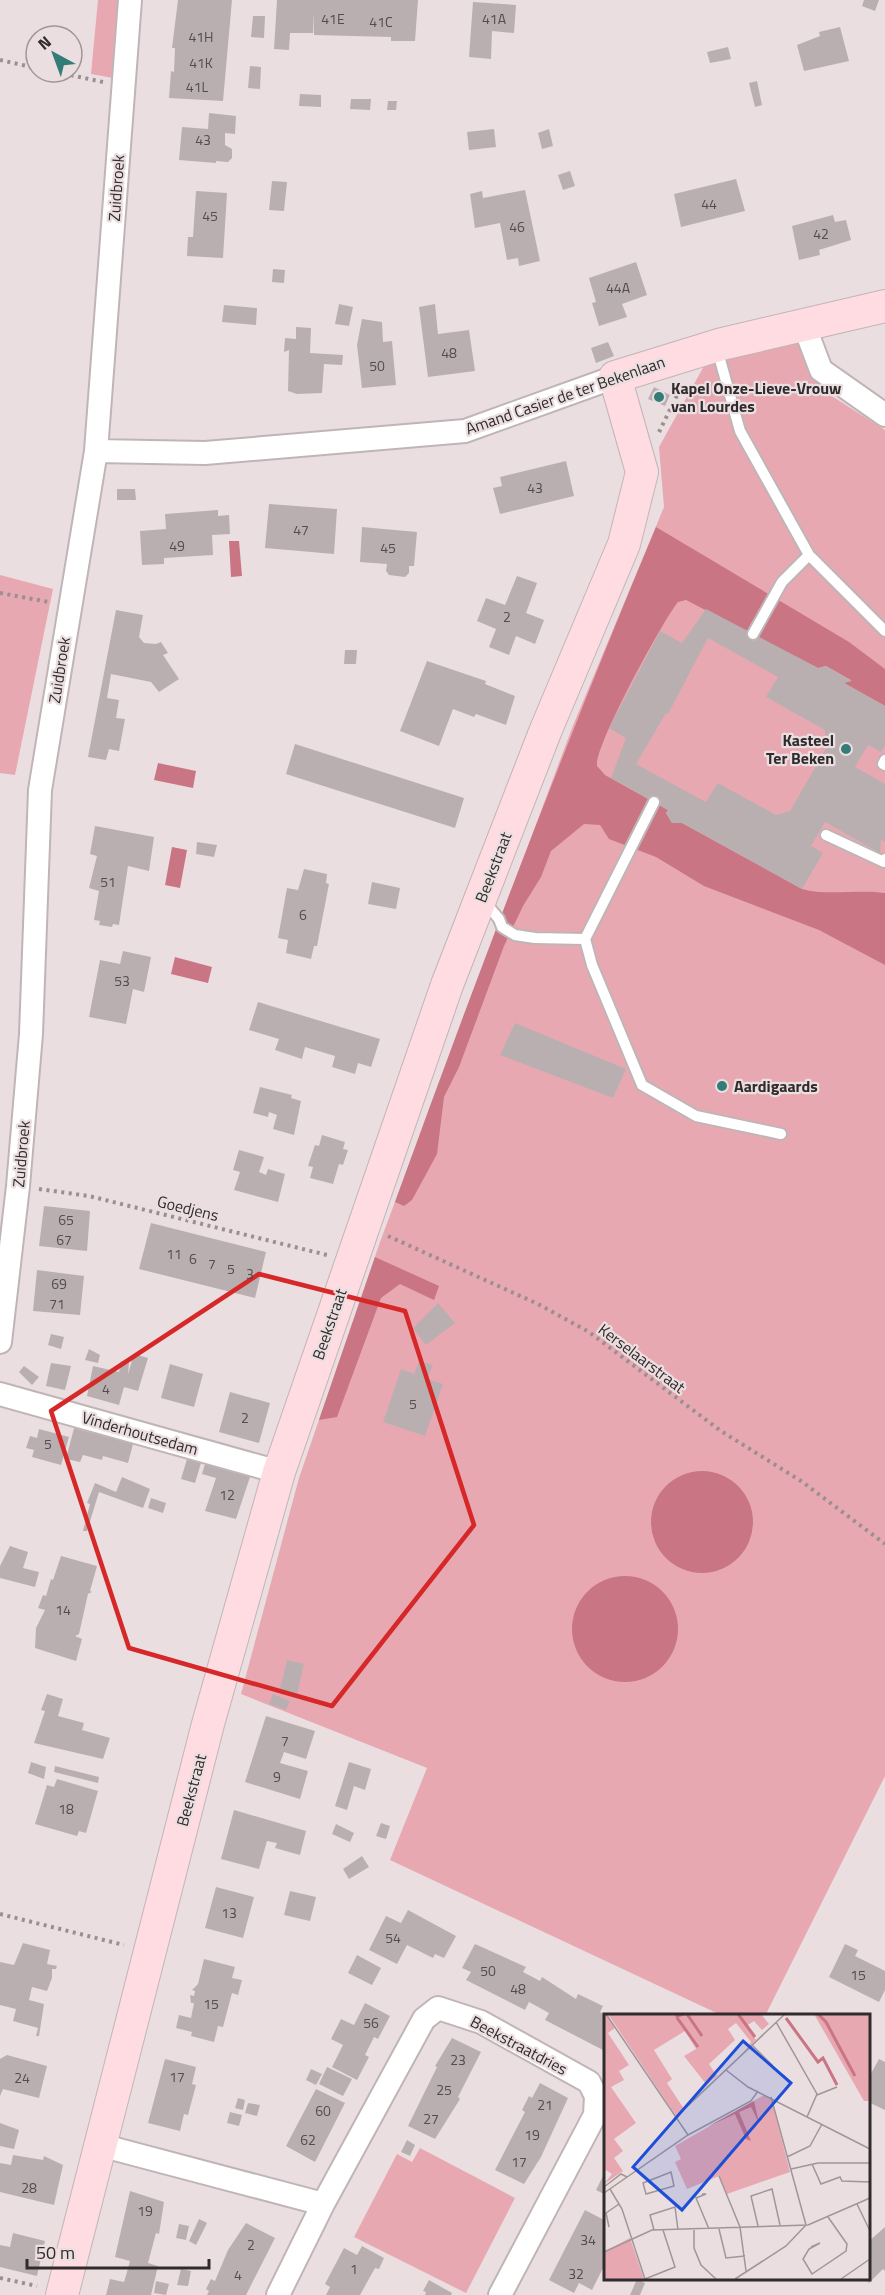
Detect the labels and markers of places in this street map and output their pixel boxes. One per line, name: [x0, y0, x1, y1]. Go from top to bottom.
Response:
place label: Kapel Onze-Lieve-Vrouw van Lourdes: [671, 376, 841, 418]
marker: Kapel Onze-Lieve-Vrouw van Lourdes: [652, 390, 666, 404]
place label: Kasteel Ter Beken: [766, 728, 834, 770]
marker: Kasteel Ter Beken: [839, 742, 853, 756]
place label: Aardigaards: [734, 1074, 818, 1098]
marker: Aardigaards: [715, 1079, 729, 1093]

